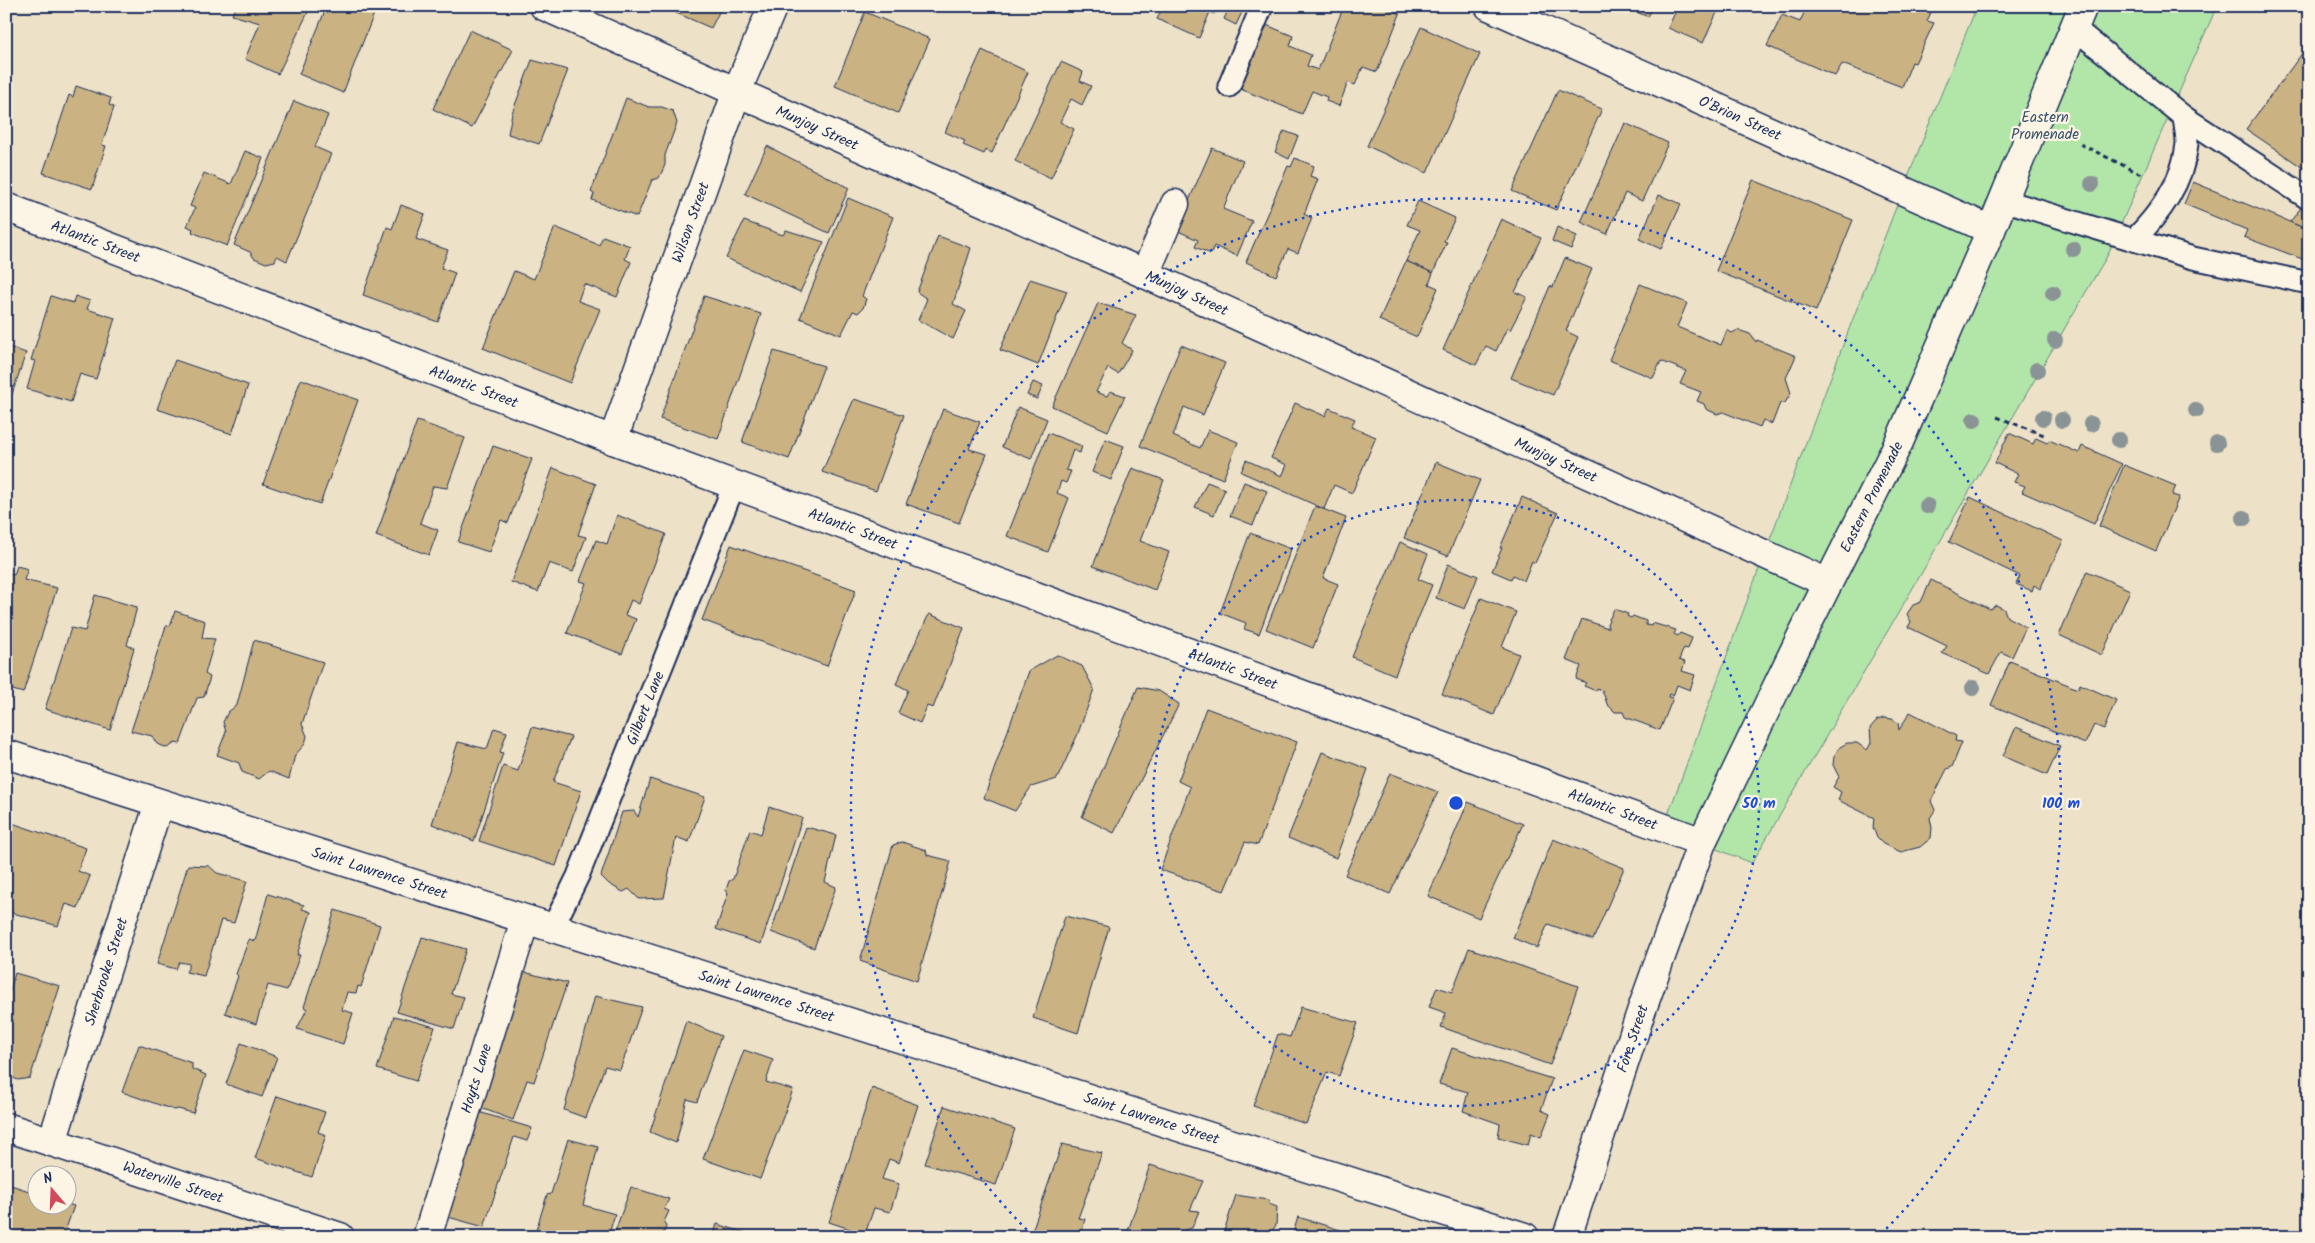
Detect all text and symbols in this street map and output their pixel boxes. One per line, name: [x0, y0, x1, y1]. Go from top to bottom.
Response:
street label: O'Brion Street: [1694, 90, 1785, 148]
street label: Munjoy Street: [771, 100, 862, 158]
park label: Eastern Promenade: [2011, 106, 2079, 147]
street label: Wilson Street: [666, 179, 717, 266]
street label: Atlantic Street: [47, 214, 144, 270]
street label: Munjoy Street: [1141, 265, 1232, 323]
street label: Atlantic Street: [425, 359, 522, 416]
street label: Munjoy Street: [1510, 432, 1601, 490]
street label: Eastern Promenade: [1834, 437, 1910, 557]
street label: Atlantic Street: [804, 502, 901, 557]
street label: Atlantic Street: [1184, 642, 1281, 697]
street label: Gilbert Lane: [620, 667, 672, 749]
street label: Atlantic Street: [1564, 783, 1661, 838]
text: 50 m: [1741, 792, 1776, 816]
text: 100 m: [2042, 792, 2080, 816]
centre of rings: [1447, 794, 1465, 812]
street label: Saint Lawrence Street: [308, 841, 450, 907]
street label: Sherbrooke Street: [79, 914, 135, 1029]
street label: Saint Lawrence Street: [695, 964, 837, 1030]
street label: Fore Street: [1611, 1001, 1656, 1076]
street label: Hoyts Lane: [455, 1040, 499, 1117]
street label: Saint Lawrence Street: [1080, 1086, 1222, 1152]
street label: Waterville Street: [119, 1155, 226, 1211]
north arrow: [28, 1166, 78, 1216]
text: N: [40, 1167, 56, 1190]

